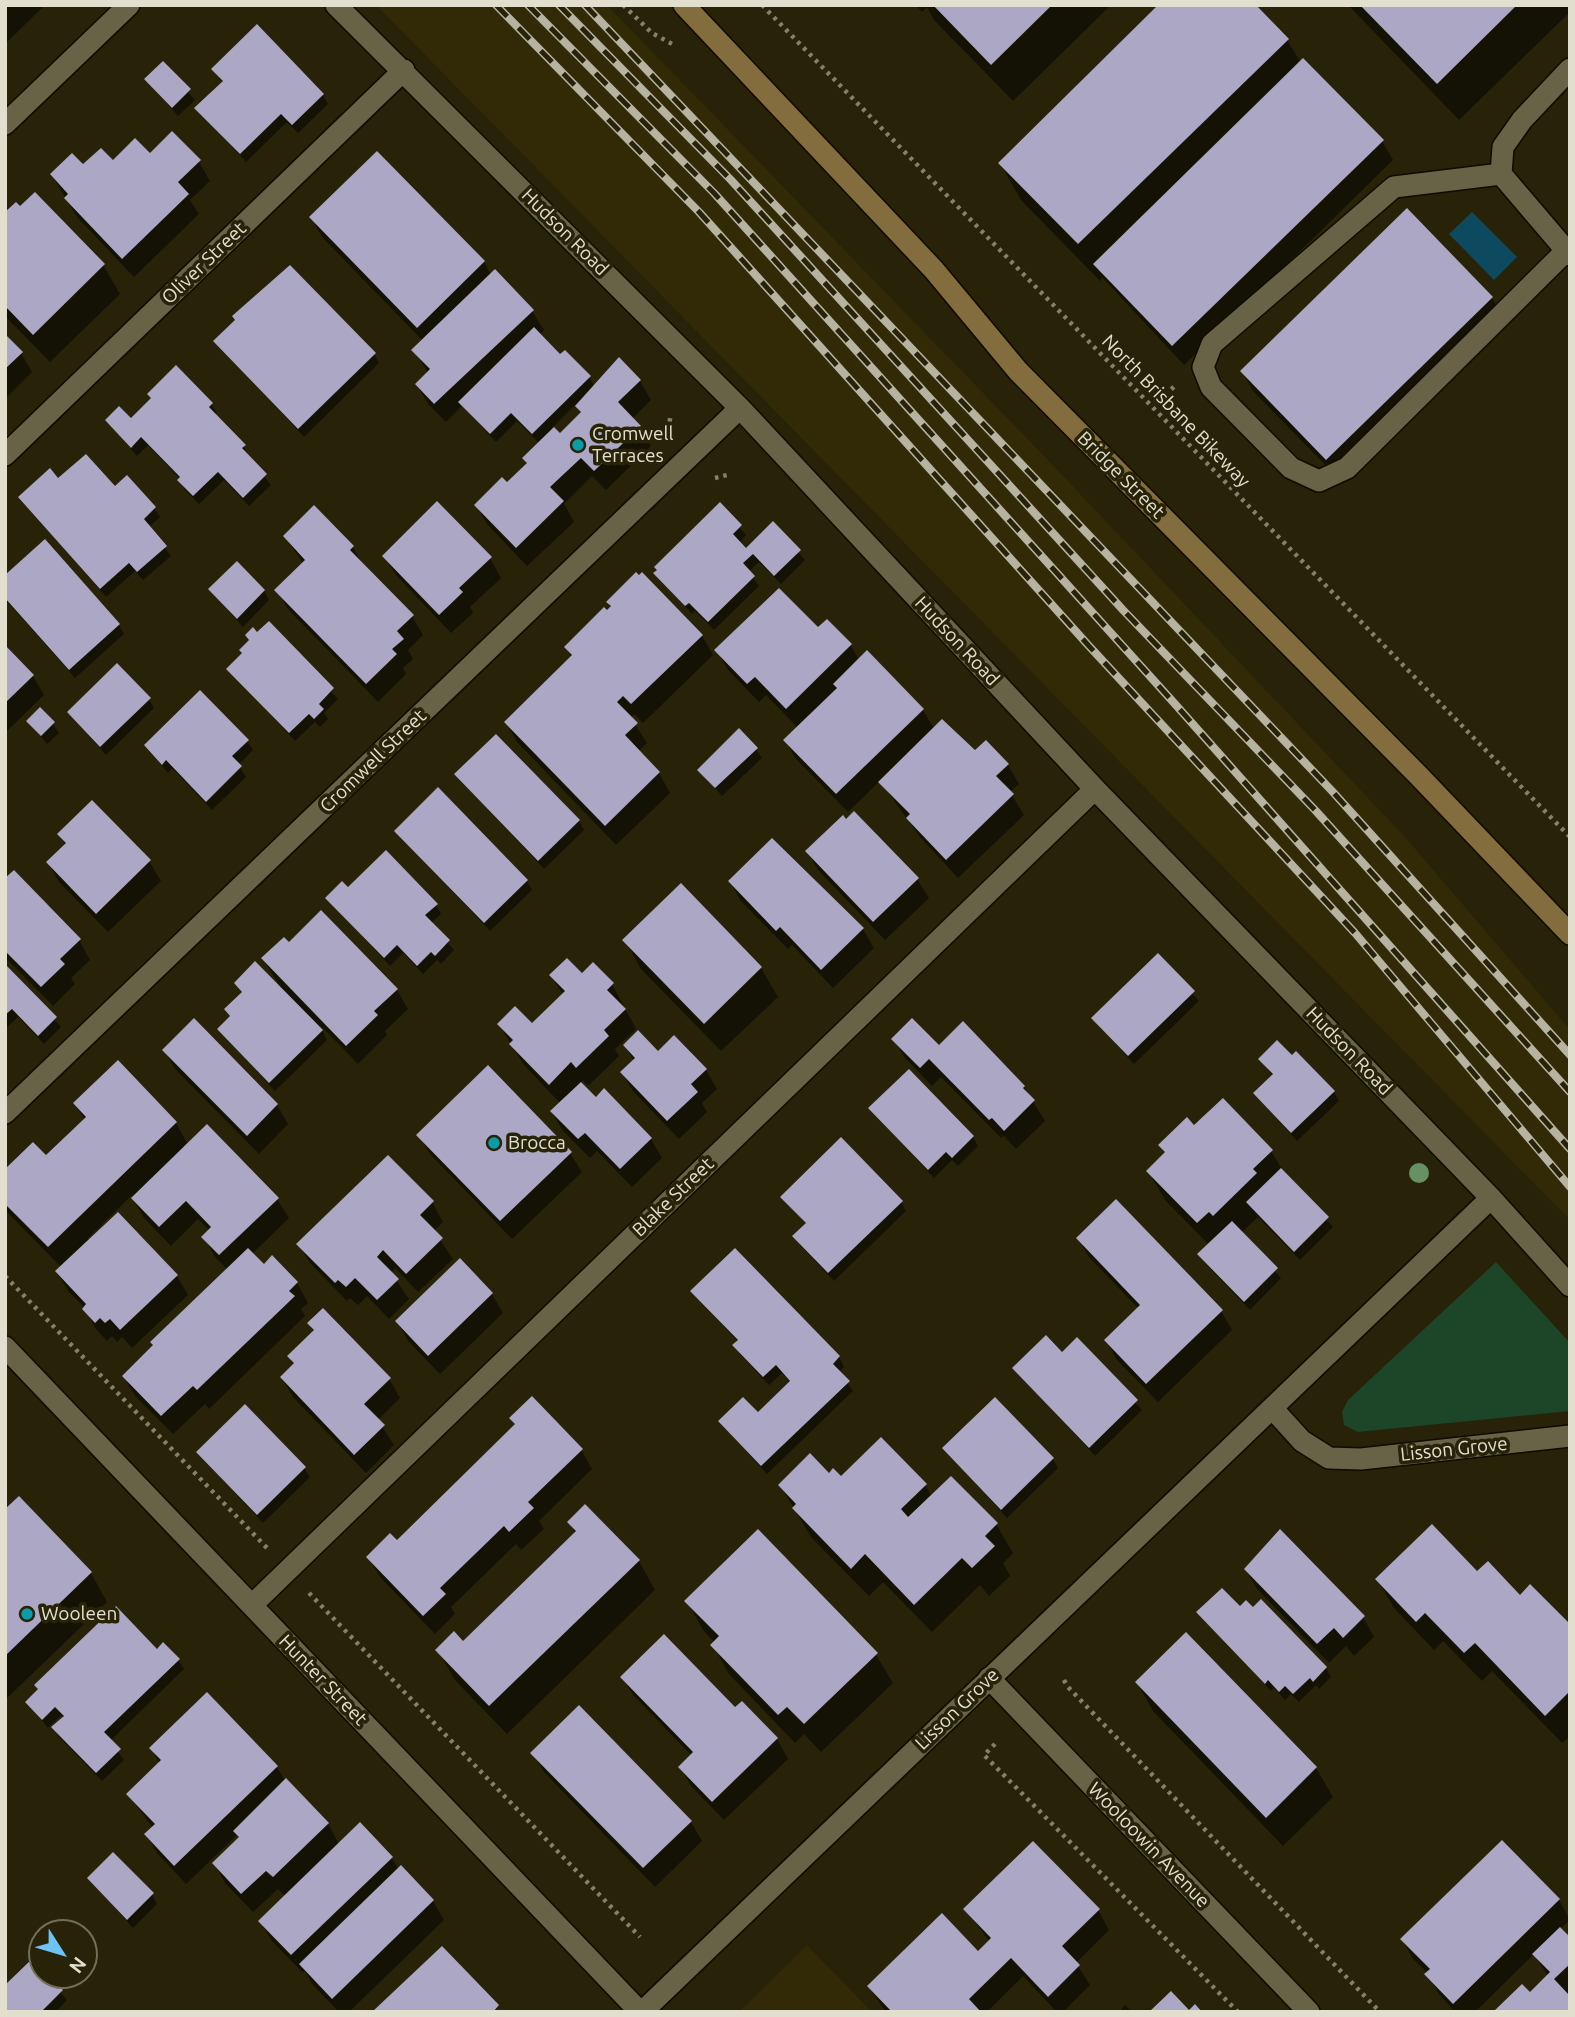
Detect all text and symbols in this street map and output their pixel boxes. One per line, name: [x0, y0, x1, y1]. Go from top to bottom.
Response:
street label: Hudson Road: [517, 184, 613, 280]
street label: Oliver Street: [157, 217, 251, 309]
street label: North Brisbane Bikeway: [1097, 330, 1255, 492]
place label: Cromwell Terraces: [592, 423, 674, 467]
street label: Bridge Street: [1073, 427, 1169, 523]
marker: Cromwell Terraces: [570, 437, 586, 453]
street label: Hudson Road: [910, 592, 1004, 690]
street label: Cromwell Street: [315, 705, 431, 817]
street label: Hudson Road: [1301, 1002, 1397, 1100]
place label: Brocca: [508, 1132, 566, 1154]
marker: Brocca: [486, 1135, 502, 1151]
street label: Blake Street: [628, 1153, 718, 1241]
street label: Lisson Grove: [1399, 1432, 1509, 1466]
place label: Wooleen: [41, 1603, 117, 1625]
marker: Wooleen: [19, 1606, 35, 1622]
street label: Hunter Street: [274, 1630, 372, 1730]
street label: Lisson Grove: [910, 1663, 1004, 1755]
street label: Wooloowin Avenue: [1083, 1778, 1215, 1912]
north arrow: [28, 1919, 98, 1989]
text: N: [65, 1953, 91, 1978]

